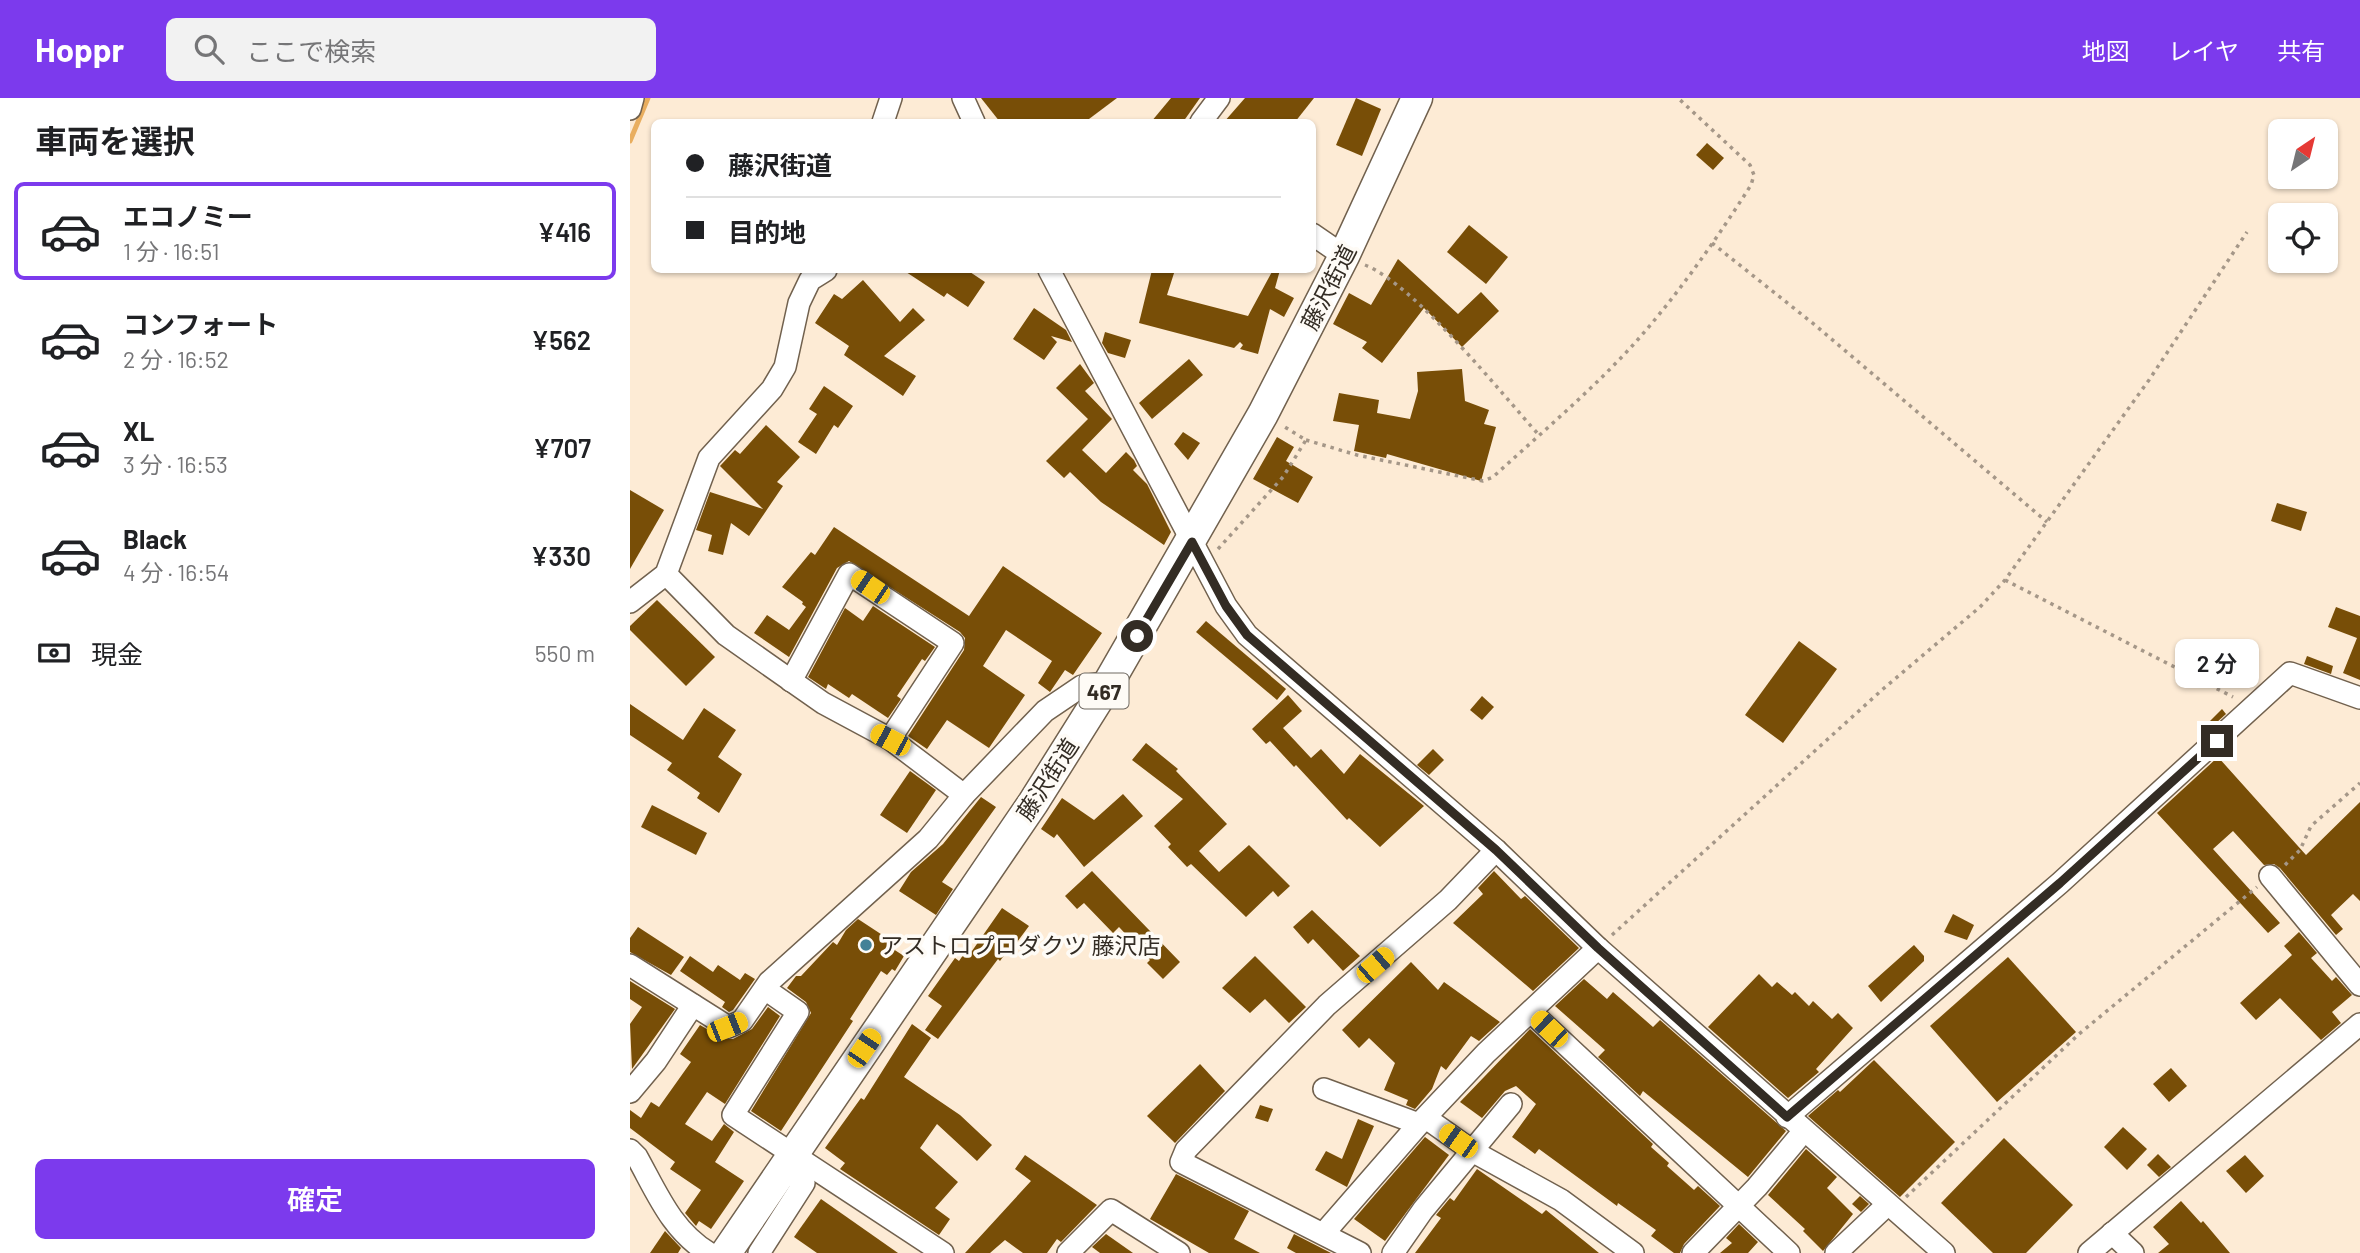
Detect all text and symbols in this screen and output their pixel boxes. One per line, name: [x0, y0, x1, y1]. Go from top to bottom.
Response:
search box: [166, 18, 656, 81]
text: Hoppr: [35, 29, 124, 69]
icon: search: [190, 30, 228, 68]
text: ここで検索: [246, 35, 376, 66]
text: 地図: [2082, 36, 2130, 65]
text: レイヤ: [2168, 36, 2239, 65]
text: 共有: [2277, 36, 2325, 65]
north arrow: [2268, 119, 2338, 189]
map controls: [2268, 119, 2338, 273]
text: 車両を選択: [35, 121, 195, 159]
text: 藤沢街道: [728, 149, 832, 180]
icon: car: [39, 200, 102, 263]
text: エコノミー: [123, 200, 253, 231]
button: locate: [2268, 203, 2338, 273]
text: ¥416: [537, 216, 591, 247]
text: 目的地: [728, 216, 806, 247]
text: 1 分 · 16:51: [123, 237, 220, 265]
street label: 藤沢街道: [1295, 240, 1361, 334]
icon: car: [39, 308, 102, 371]
text: コンフォート: [123, 308, 278, 339]
text: ¥562: [531, 324, 591, 355]
text: 2 分 · 16:52: [123, 345, 229, 373]
text: XL: [123, 415, 154, 446]
icon: car: [39, 416, 102, 479]
text: ¥707: [533, 432, 591, 463]
text: 3 分 · 16:53: [123, 450, 228, 478]
text: Black: [123, 523, 187, 554]
icon: car: [39, 524, 102, 587]
text: ¥330: [531, 540, 591, 571]
text: 4 分 · 16:54: [123, 558, 230, 586]
car: [847, 567, 894, 607]
route start: [1121, 620, 1153, 652]
icon: cash: [35, 634, 73, 672]
text: 現金: [91, 638, 143, 669]
text: 550 m: [535, 639, 595, 667]
callout: 2 分: [2175, 640, 2259, 688]
text: 2 分: [2197, 649, 2237, 677]
road number: 467: [1079, 674, 1128, 708]
car: [867, 721, 914, 759]
route end: [2201, 725, 2233, 757]
street label: 藤沢街道: [1010, 733, 1084, 825]
place label: アストロプロダクツ 藤沢店: [880, 931, 1161, 959]
marker: アストロプロダクツ 藤沢店: [858, 937, 874, 953]
car: [1353, 943, 1398, 987]
car: [1527, 1007, 1572, 1051]
car: [704, 1009, 751, 1045]
car: [844, 1025, 885, 1071]
car: [1435, 1120, 1482, 1162]
button: 確定: [35, 1159, 595, 1239]

